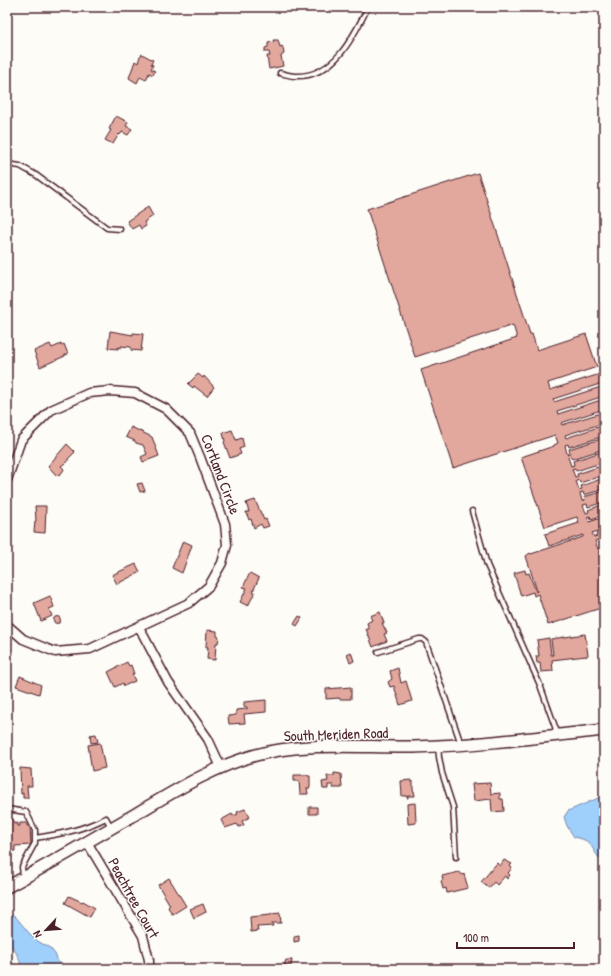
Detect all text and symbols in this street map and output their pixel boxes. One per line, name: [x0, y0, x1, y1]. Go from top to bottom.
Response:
street label: Cortland Circle: [196, 431, 246, 517]
street label: South Meriden Road: [283, 722, 389, 746]
street label: Peachtree Court: [103, 854, 165, 943]
north arrow: [26, 910, 66, 950]
scale bar: [457, 924, 574, 950]
text: N: [29, 929, 45, 940]
text: 100 m: [463, 929, 489, 946]

